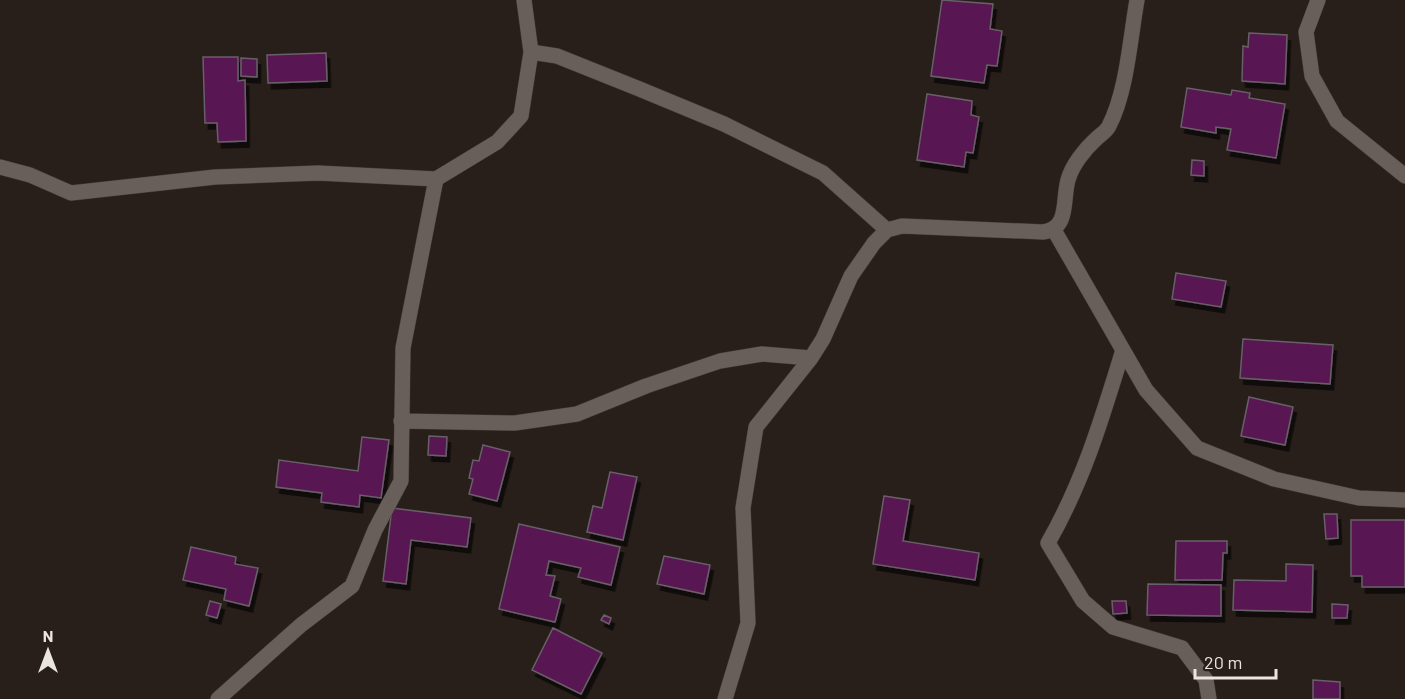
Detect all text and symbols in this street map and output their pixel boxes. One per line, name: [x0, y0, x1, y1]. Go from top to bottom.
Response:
north arrow: [18, 621, 78, 681]
text: N: [43, 626, 53, 645]
scale bar: [1195, 642, 1276, 680]
text: 20 m: [1204, 651, 1242, 673]

